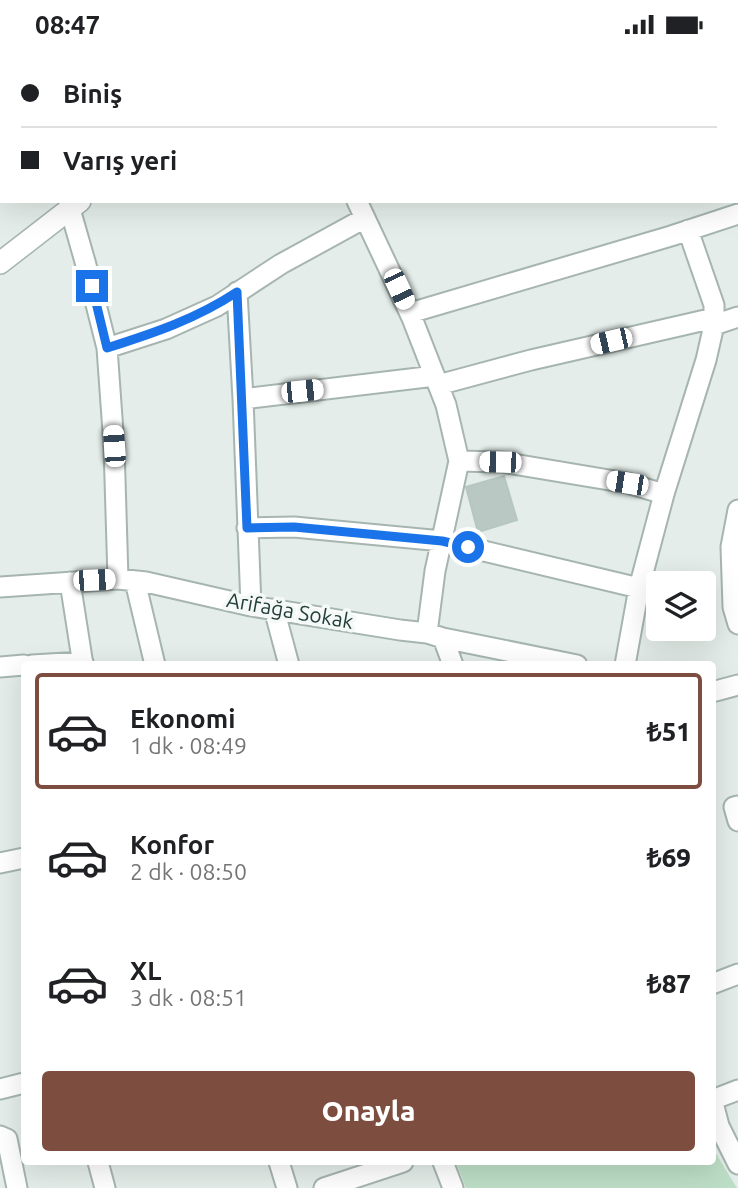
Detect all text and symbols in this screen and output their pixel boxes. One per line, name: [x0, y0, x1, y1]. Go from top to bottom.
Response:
text: 08:47: [35, 10, 100, 39]
text: Biniş: [63, 79, 122, 108]
text: Varış yeri: [63, 146, 177, 175]
car: [381, 266, 418, 312]
route end: [76, 270, 108, 302]
car: [589, 326, 634, 356]
car: [281, 378, 324, 404]
car: [103, 424, 126, 468]
car: [479, 451, 522, 473]
car: [605, 469, 650, 497]
route start: [452, 531, 484, 563]
car: [73, 569, 116, 591]
map controls: [646, 571, 716, 641]
button: layers: [646, 571, 716, 641]
street label: Arifağa Sokak: [225, 587, 356, 633]
icon: car: [46, 700, 109, 763]
text: Ekonomi: [130, 704, 235, 733]
text: ₺51: [647, 717, 691, 746]
text: 1 dk · 08:49: [130, 733, 247, 758]
icon: car: [46, 826, 109, 889]
text: Konfor: [130, 830, 214, 859]
text: ₺69: [647, 843, 691, 872]
text: 2 dk · 08:50: [130, 859, 247, 884]
icon: car: [46, 952, 109, 1015]
text: XL: [130, 956, 161, 985]
text: ₺87: [647, 969, 691, 998]
text: 3 dk · 08:51: [130, 985, 247, 1010]
button: Onayla: [42, 1071, 695, 1151]

